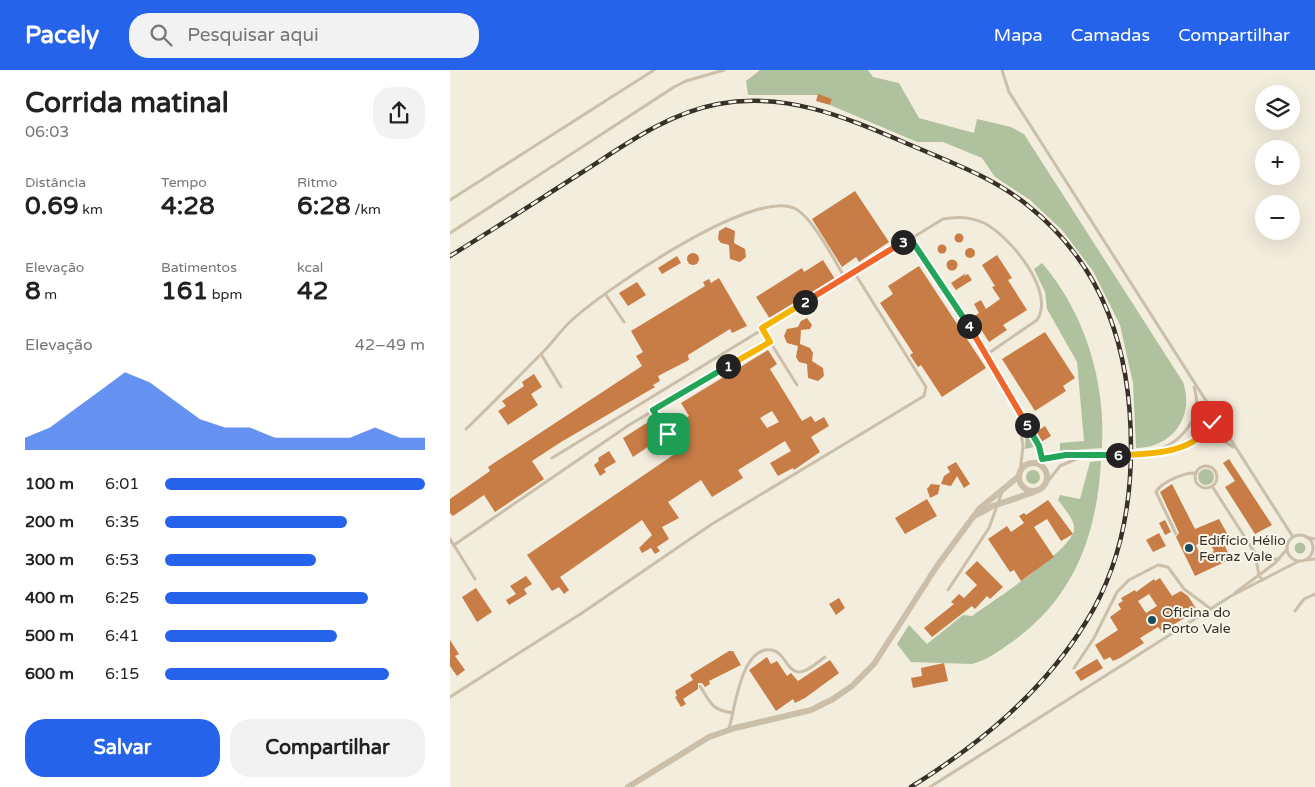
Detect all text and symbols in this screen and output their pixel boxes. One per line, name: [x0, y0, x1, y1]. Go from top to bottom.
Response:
search box: [129, 13, 479, 58]
text: Pacely: [25, 21, 99, 50]
icon: search: [147, 21, 175, 49]
text: Pesquisar aqui: [187, 24, 319, 46]
text: Mapa: [994, 24, 1043, 46]
text: Camadas: [1071, 24, 1150, 46]
text: Compartilhar: [1178, 24, 1290, 46]
map controls: [1255, 85, 1300, 240]
button: layers: [1255, 85, 1300, 130]
text: Corrida matinal: [25, 86, 229, 120]
button: share: [373, 87, 425, 139]
text: 06:03: [25, 122, 69, 142]
button: +: [1255, 140, 1300, 185]
text: Distância: [25, 174, 86, 191]
text: Tempo: [161, 174, 207, 191]
text: Ritmo: [297, 174, 337, 191]
text: 0.69: [25, 191, 79, 221]
text: 4:28: [161, 191, 215, 221]
text: 6:28: [297, 191, 351, 221]
button: −: [1255, 195, 1300, 240]
text: km: [79, 201, 103, 218]
text: /km: [351, 201, 381, 218]
pin: 3: [890, 230, 916, 254]
text: 3: [899, 234, 908, 251]
text: Elevação: [25, 259, 84, 276]
text: Batimentos: [161, 259, 237, 276]
text: kcal: [297, 259, 323, 276]
text: 8: [25, 276, 41, 306]
text: 161: [161, 276, 208, 306]
text: 42: [297, 276, 328, 306]
text: m: [41, 286, 57, 303]
text: bpm: [208, 286, 242, 303]
pin: 2: [792, 290, 818, 314]
text: 2: [801, 294, 810, 311]
pin: 4: [956, 314, 982, 338]
text: 4: [965, 318, 974, 335]
text: Elevação: [25, 335, 93, 355]
text: 42–49 m: [355, 335, 425, 355]
pin: 1: [716, 354, 740, 378]
text: 1: [724, 358, 733, 375]
pin: [1191, 401, 1233, 443]
icon: check: [1198, 408, 1226, 436]
pin: 5: [1014, 412, 1040, 438]
pin: [647, 413, 689, 455]
text: 5: [1023, 417, 1032, 434]
icon: arrive: [654, 420, 682, 448]
pin: 6: [1106, 442, 1130, 468]
text: 6: [1114, 447, 1123, 464]
text: 100 m: [25, 474, 74, 494]
text: 6:01: [105, 474, 139, 494]
text: 200 m: [25, 512, 74, 532]
text: 6:35: [105, 512, 139, 532]
place label: Edifício Hélio Ferraz Vale: [1199, 532, 1286, 565]
marker: Edifício Hélio Ferraz Vale: [1183, 542, 1195, 554]
text: 300 m: [25, 550, 74, 570]
text: 6:53: [105, 550, 139, 570]
text: 400 m: [25, 588, 74, 608]
text: 6:25: [105, 588, 139, 608]
place label: Oficina do Porto Vale: [1162, 604, 1231, 637]
marker: Oficina do Porto Vale: [1146, 614, 1158, 626]
text: 500 m: [25, 626, 74, 646]
text: 6:41: [105, 626, 139, 646]
text: 600 m: [25, 664, 74, 684]
text: 6:15: [105, 664, 139, 684]
button: Salvar: [25, 719, 220, 777]
button: Compartilhar: [230, 719, 425, 777]

